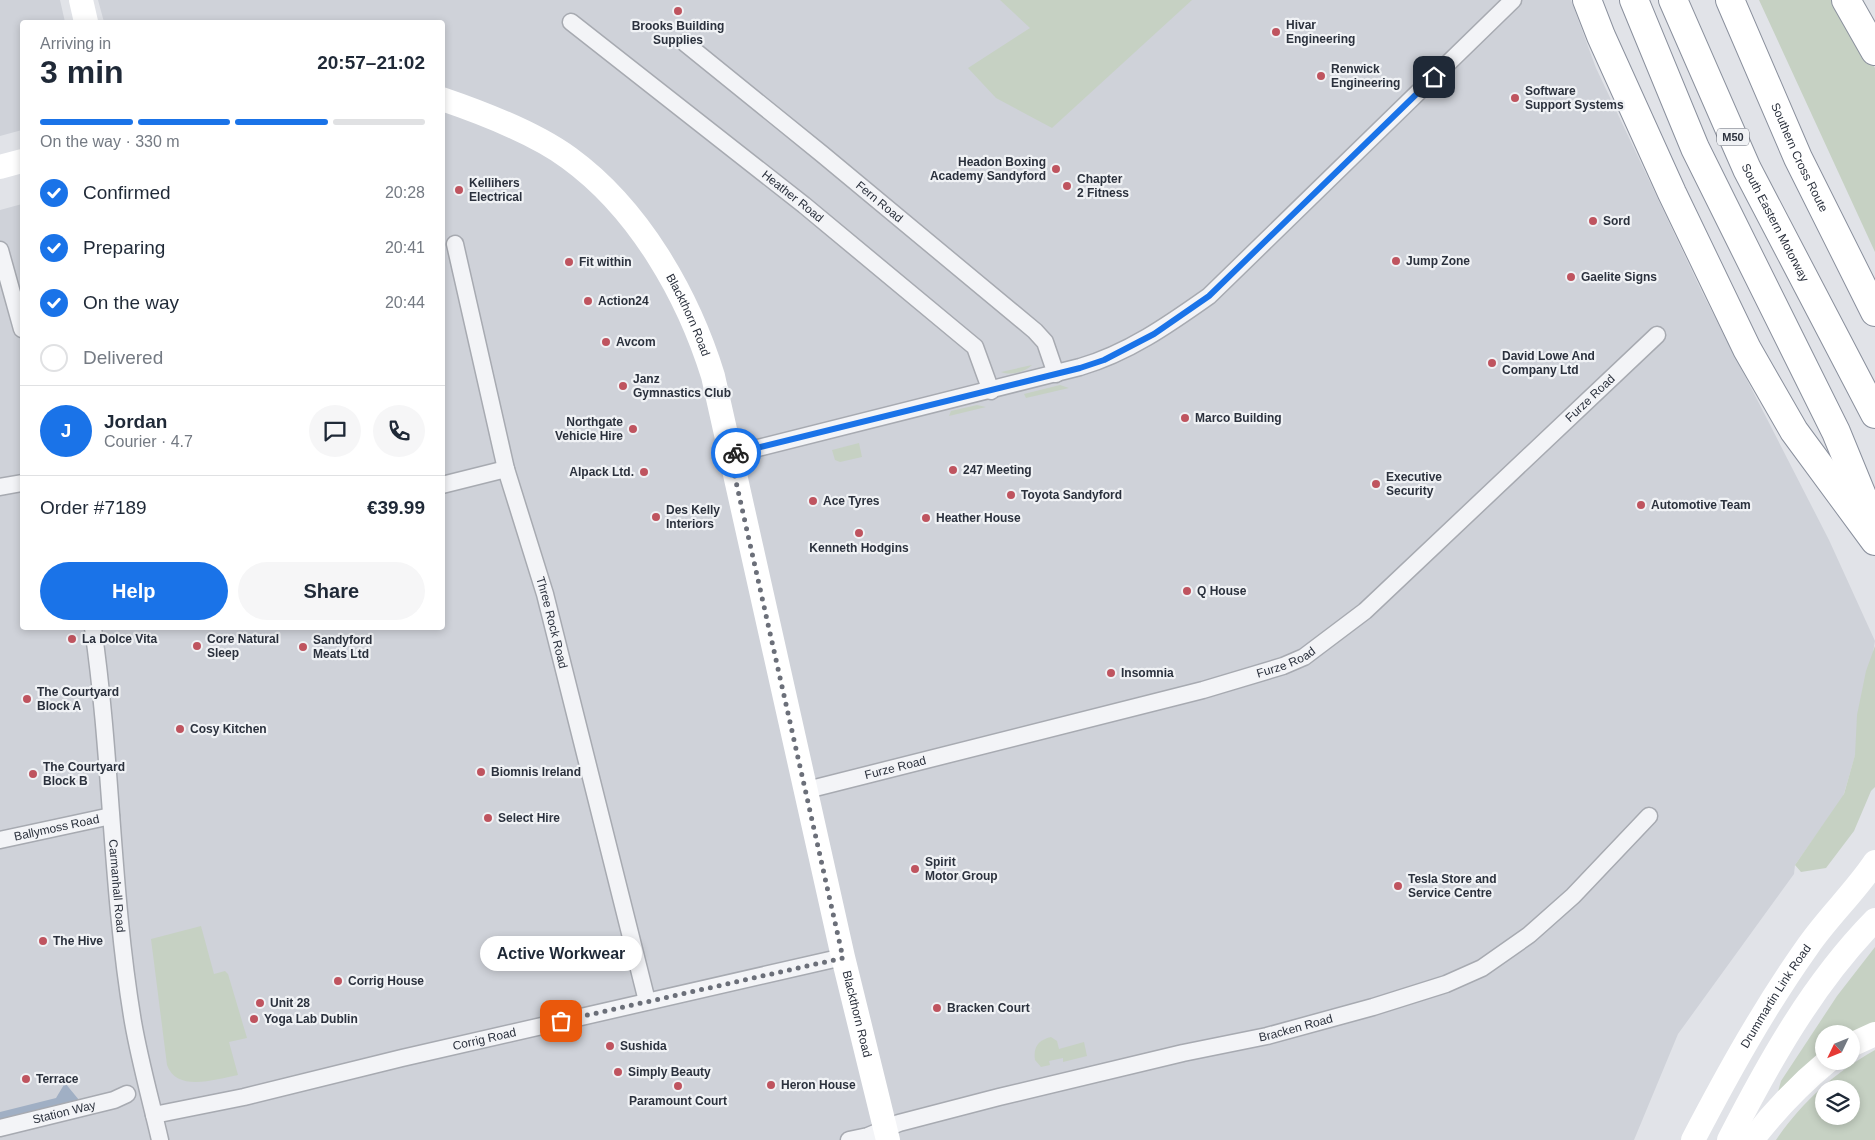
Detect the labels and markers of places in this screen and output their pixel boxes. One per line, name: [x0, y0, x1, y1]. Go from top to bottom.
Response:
marker: Brooks Building Supplies: [672, 5, 684, 17]
place label: Hivar Engineering: [1286, 18, 1355, 46]
place label: Brooks Building Supplies: [632, 19, 724, 47]
marker: Hivar Engineering: [1270, 26, 1282, 38]
pin: [1413, 56, 1455, 98]
place label: Renwick Engineering: [1331, 62, 1400, 90]
marker: Renwick Engineering: [1315, 70, 1327, 82]
place label: Software Support Systems: [1525, 84, 1624, 112]
marker: Software Support Systems: [1509, 92, 1521, 104]
place label: Headon Boxing Academy Sandyford: [930, 155, 1046, 183]
marker: Headon Boxing Academy Sandyford: [1050, 163, 1062, 175]
place label: Chapter 2 Fitness: [1077, 172, 1129, 200]
place label: Kellihers Electrical: [469, 176, 522, 204]
marker: Chapter 2 Fitness: [1061, 180, 1073, 192]
marker: Kellihers Electrical: [453, 184, 465, 196]
place label: Sord: [1603, 214, 1630, 228]
marker: Sord: [1587, 215, 1599, 227]
place label: Jump Zone: [1406, 254, 1470, 268]
place label: Fit within: [579, 255, 632, 269]
marker: Jump Zone: [1390, 255, 1402, 267]
marker: Fit within: [563, 256, 575, 268]
place label: Gaelite Signs: [1581, 270, 1657, 284]
marker: Gaelite Signs: [1565, 271, 1577, 283]
place label: Action24: [598, 294, 649, 308]
marker: Action24: [582, 295, 594, 307]
place label: Avcom: [616, 335, 656, 349]
marker: Avcom: [600, 336, 612, 348]
place label: David Lowe And Company Ltd: [1502, 349, 1595, 377]
marker: David Lowe And Company Ltd: [1486, 357, 1498, 369]
place label: Janz Gymnastics Club: [633, 372, 731, 400]
marker: Janz Gymnastics Club: [617, 380, 629, 392]
place label: Marco Building: [1195, 411, 1282, 425]
marker: Marco Building: [1179, 412, 1191, 424]
place label: Northgate Vehicle Hire: [555, 415, 623, 443]
marker: Northgate Vehicle Hire: [627, 423, 639, 435]
place label: 247 Meeting: [963, 463, 1032, 477]
marker: 247 Meeting: [947, 464, 959, 476]
place label: Alpack Ltd.: [569, 465, 634, 479]
marker: Alpack Ltd.: [638, 466, 650, 478]
place label: Executive Security: [1386, 470, 1442, 498]
marker: Executive Security: [1370, 478, 1382, 490]
place label: Toyota Sandyford: [1021, 488, 1122, 502]
marker: Toyota Sandyford: [1005, 489, 1017, 501]
place label: Ace Tyres: [823, 494, 880, 508]
marker: Ace Tyres: [807, 495, 819, 507]
place label: Automotive Team: [1651, 498, 1751, 512]
marker: Automotive Team: [1635, 499, 1647, 511]
place label: Des Kelly Interiors: [666, 503, 720, 531]
marker: Des Kelly Interiors: [650, 511, 662, 523]
place label: Heather House: [936, 511, 1021, 525]
marker: Heather House: [920, 512, 932, 524]
marker: Kenneth Hodgins: [853, 527, 865, 539]
place label: Kenneth Hodgins: [809, 541, 909, 555]
place label: Q House: [1197, 584, 1247, 598]
marker: Q House: [1181, 585, 1193, 597]
place label: La Dolce Vita: [82, 632, 157, 646]
place label: Core Natural Sleep: [207, 632, 279, 660]
marker: La Dolce Vita: [66, 633, 78, 645]
place label: Sandyford Meats Ltd: [313, 633, 372, 661]
marker: Core Natural Sleep: [191, 640, 203, 652]
marker: Sandyford Meats Ltd: [297, 641, 309, 653]
place label: Insomnia: [1121, 666, 1174, 680]
marker: Insomnia: [1105, 667, 1117, 679]
place label: The Courtyard Block A: [37, 685, 119, 713]
marker: The Courtyard Block A: [21, 693, 33, 705]
place label: Cosy Kitchen: [190, 722, 267, 736]
marker: Cosy Kitchen: [174, 723, 186, 735]
place label: The Courtyard Block B: [43, 760, 125, 788]
place label: Biomnis Ireland: [491, 765, 581, 779]
marker: Biomnis Ireland: [475, 766, 487, 778]
marker: The Courtyard Block B: [27, 768, 39, 780]
place label: Select Hire: [498, 811, 560, 825]
marker: Select Hire: [482, 812, 494, 824]
place label: Spirit Motor Group: [925, 855, 998, 883]
marker: Spirit Motor Group: [909, 863, 921, 875]
place label: Tesla Store and Service Centre: [1408, 872, 1496, 900]
marker: Tesla Store and Service Centre: [1392, 880, 1404, 892]
place label: The Hive: [53, 934, 103, 948]
marker: The Hive: [37, 935, 49, 947]
callout: Active Workwear: [480, 936, 642, 971]
place label: Corrig House: [348, 974, 424, 988]
marker: Corrig House: [332, 975, 344, 987]
place label: Unit 28: [270, 996, 310, 1010]
marker: Unit 28: [254, 997, 266, 1009]
pin: [540, 1000, 582, 1042]
place label: Bracken Court: [947, 1001, 1030, 1015]
marker: Bracken Court: [931, 1002, 943, 1014]
place label: Yoga Lab Dublin: [264, 1012, 358, 1026]
marker: Yoga Lab Dublin: [248, 1013, 260, 1025]
place label: Sushida: [620, 1039, 667, 1053]
marker: Sushida: [604, 1040, 616, 1052]
place label: Simply Beauty: [628, 1065, 711, 1079]
marker: Simply Beauty: [612, 1066, 624, 1078]
place label: Terrace: [36, 1072, 79, 1086]
marker: Terrace: [20, 1073, 32, 1085]
place label: Heron House: [781, 1078, 856, 1092]
marker: Heron House: [765, 1079, 777, 1091]
marker: Paramount Court: [672, 1080, 684, 1092]
place label: Paramount Court: [629, 1094, 727, 1108]

